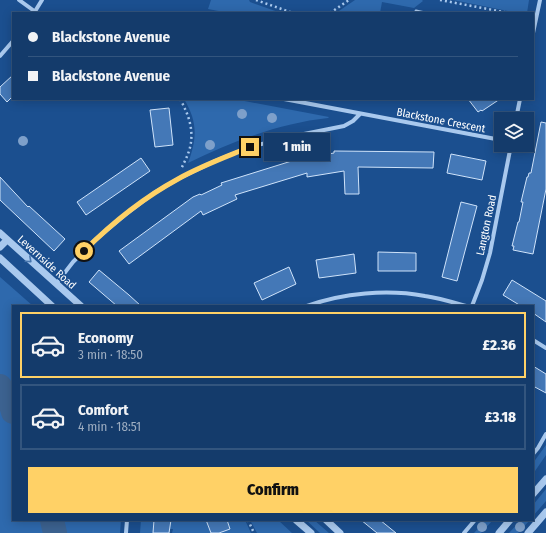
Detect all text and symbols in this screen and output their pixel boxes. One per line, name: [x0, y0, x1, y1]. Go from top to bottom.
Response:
text: Blackstone Avenue: [52, 28, 170, 46]
text: Blackstone Avenue: [52, 67, 170, 85]
street label: Blackstone Crescent: [395, 106, 487, 136]
map controls: [494, 112, 534, 152]
button: layers: [494, 112, 534, 152]
callout: 1 min: [264, 133, 330, 161]
route end: [241, 138, 259, 156]
text: 1 min: [283, 139, 311, 154]
street label: Langton Road: [474, 194, 499, 257]
street label: Levernside Road: [15, 233, 79, 292]
route start: [75, 242, 93, 260]
one-way arrow: [24, 255, 31, 262]
icon: car: [30, 327, 66, 363]
text: Economy: [78, 329, 133, 347]
text: £2.36: [483, 336, 516, 354]
text: 3 min · 18:50: [78, 347, 143, 362]
icon: car: [30, 399, 66, 435]
text: Comfort: [78, 401, 129, 419]
text: £3.18: [485, 408, 516, 426]
text: 4 min · 18:51: [78, 419, 141, 434]
button: Confirm: [28, 467, 518, 513]

